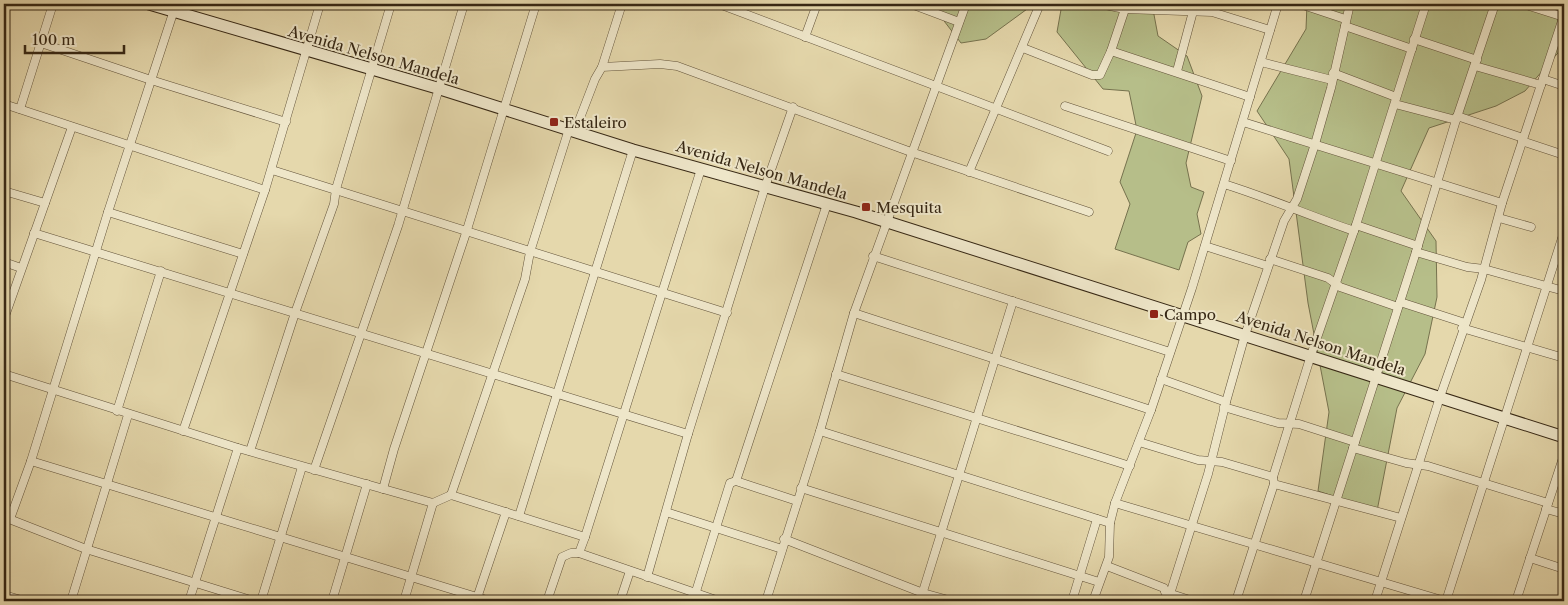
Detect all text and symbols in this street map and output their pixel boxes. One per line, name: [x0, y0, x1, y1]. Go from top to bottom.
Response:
street label: Avenida Nelson Mandela: [285, 21, 462, 89]
scale bar: [25, 22, 124, 54]
text: 100 m: [32, 30, 75, 49]
place label: Estaleiro: [564, 113, 627, 132]
marker: Estaleiro: [548, 116, 560, 128]
street label: Avenida Nelson Mandela: [673, 136, 850, 204]
place label: Mesquita: [876, 198, 942, 217]
marker: Mesquita: [860, 201, 872, 213]
place label: Campo: [1164, 305, 1216, 324]
street label: Avenida Nelson Mandela: [1233, 306, 1408, 379]
marker: Campo: [1148, 308, 1160, 320]

